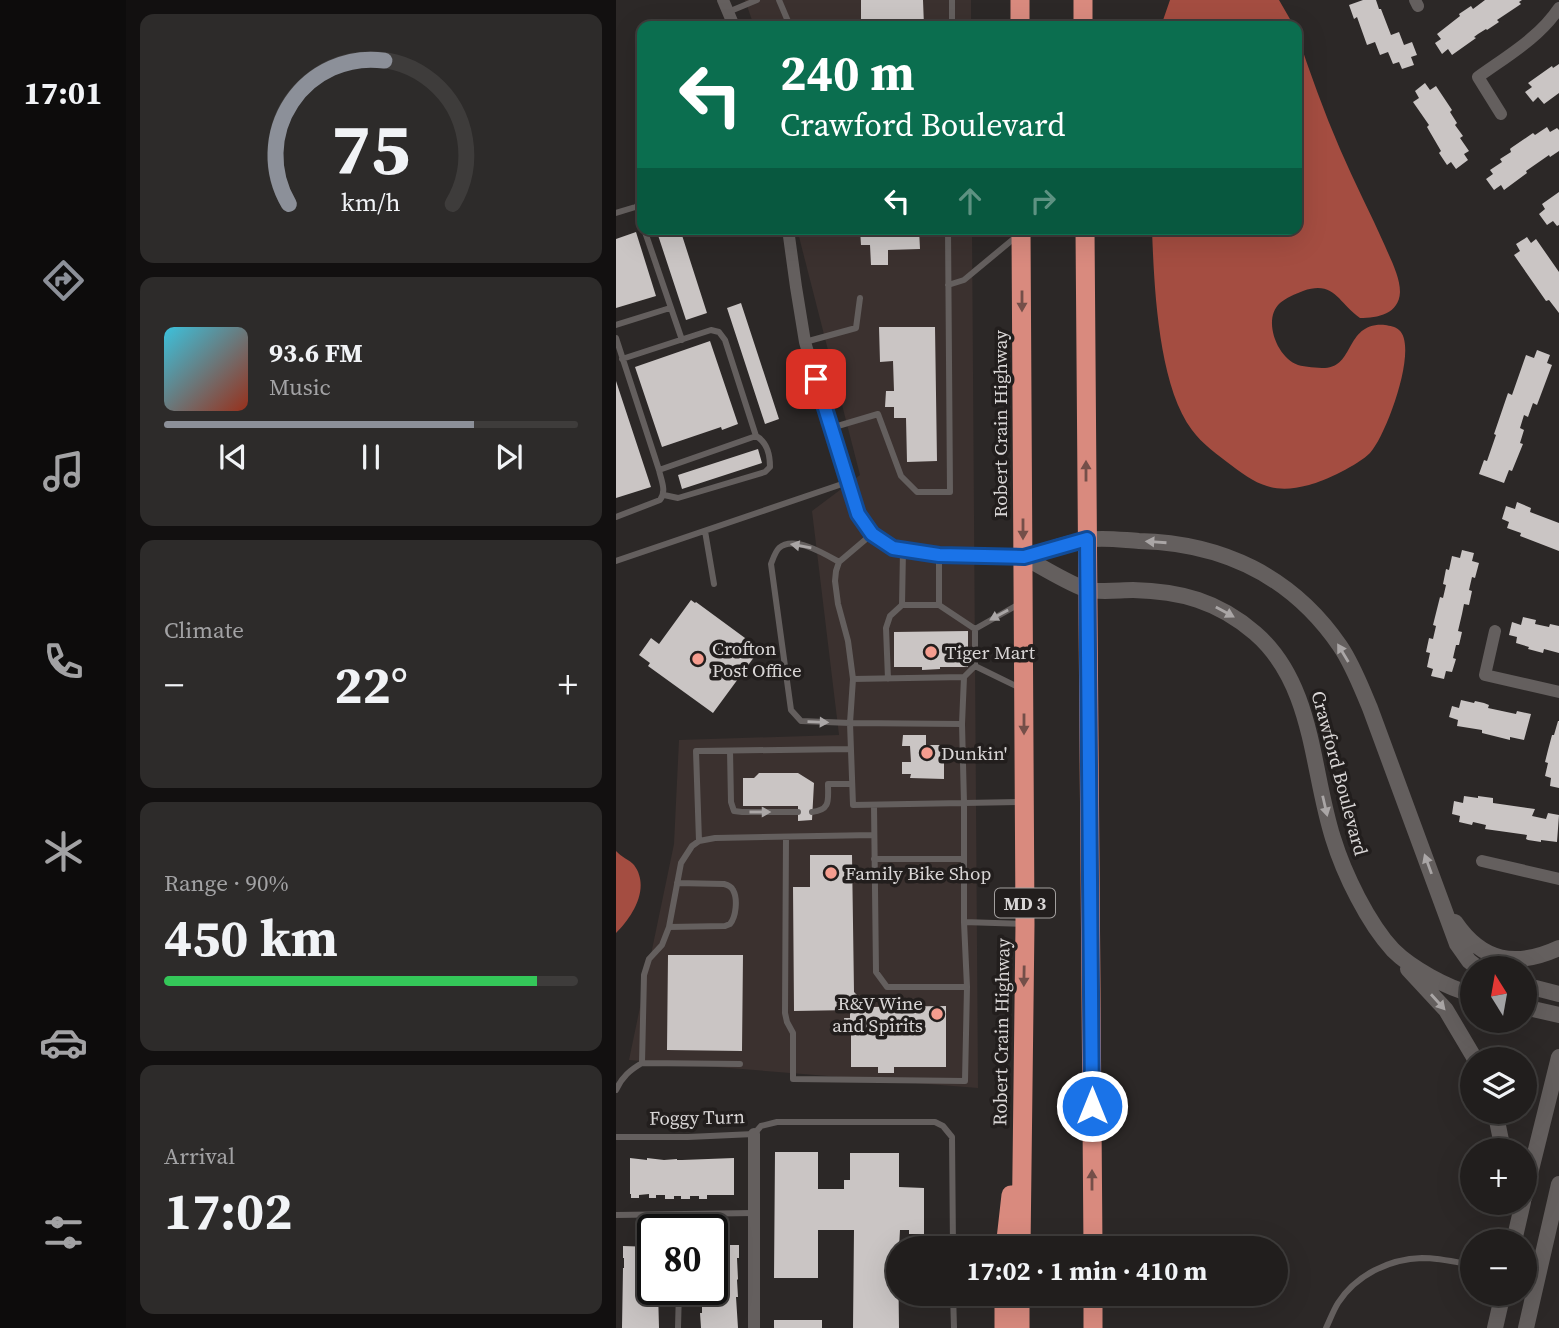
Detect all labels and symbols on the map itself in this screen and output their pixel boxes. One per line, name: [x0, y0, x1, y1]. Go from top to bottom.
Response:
one-way arrow: [1016, 290, 1028, 312]
street label: Robert Crain Highway: [987, 330, 1013, 518]
pin: [786, 349, 846, 409]
one-way arrow: [1080, 460, 1092, 482]
one-way arrow: [1017, 518, 1029, 540]
one-way arrow: [1145, 536, 1167, 547]
one-way arrow: [790, 540, 812, 551]
one-way arrow: [1215, 606, 1234, 618]
one-way arrow: [990, 609, 1009, 621]
place label: Crofton Post Office: [712, 635, 802, 683]
place label: Tiger Mart: [945, 639, 1036, 665]
marker: Tiger Mart: [923, 644, 939, 660]
one-way arrow: [1337, 644, 1350, 663]
marker: Crofton Post Office: [690, 651, 706, 667]
street label: Crawford Boulevard: [1306, 688, 1375, 858]
one-way arrow: [1018, 713, 1030, 735]
one-way arrow: [807, 716, 829, 727]
place label: Dunkin': [941, 740, 1007, 766]
marker: Dunkin': [919, 745, 935, 761]
one-way arrow: [1320, 795, 1331, 817]
one-way arrow: [749, 806, 771, 818]
one-way arrow: [1422, 853, 1433, 874]
place label: Family Bike Shop: [845, 860, 991, 886]
marker: Family Bike Shop: [823, 865, 839, 881]
road number: MD 3: [995, 888, 1055, 918]
street label: Robert Crain Highway: [986, 938, 1016, 1126]
north arrow: [1460, 956, 1536, 1032]
one-way arrow: [1018, 965, 1030, 987]
place label: R&V Wine and Spirits: [832, 990, 923, 1038]
one-way arrow: [1430, 993, 1446, 1011]
marker: R&V Wine and Spirits: [929, 1006, 945, 1022]
position arrow: [1055, 1069, 1129, 1143]
street label: Foggy Turn: [649, 1103, 745, 1131]
one-way arrow: [1086, 1168, 1098, 1190]
speed limit sign: 80: [637, 1214, 728, 1305]

